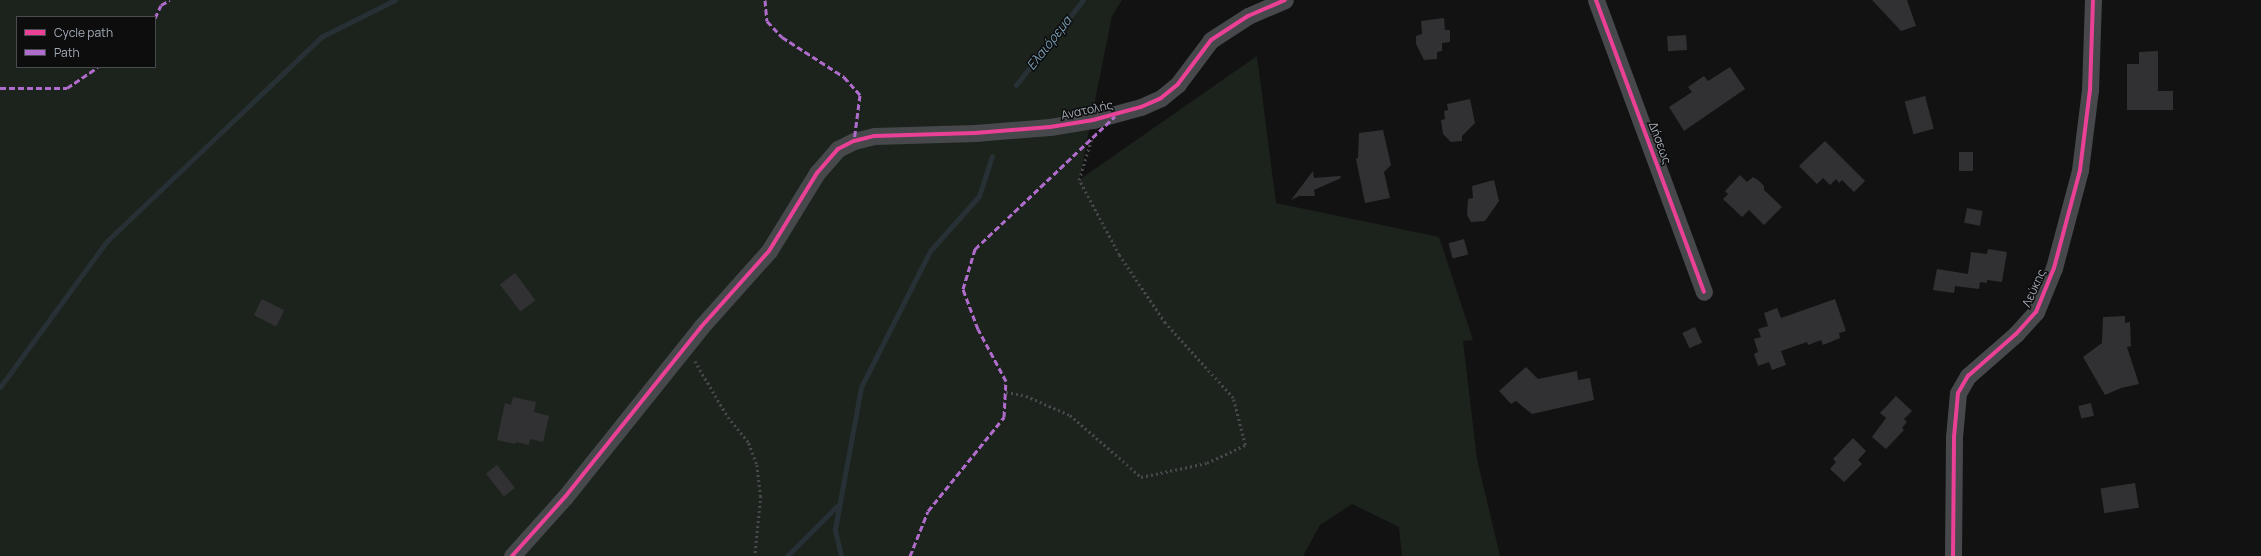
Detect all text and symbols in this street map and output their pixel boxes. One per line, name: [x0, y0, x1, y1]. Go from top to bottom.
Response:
water label: Ελαιόρεμα: [1023, 13, 1075, 73]
legend: [16, 16, 156, 68]
text: Cycle path: [54, 24, 113, 41]
text: Path: [54, 44, 80, 61]
street label: Ανατολής: [1060, 97, 1114, 123]
street label: Δήσεως: [1646, 120, 1674, 166]
street label: Λεύκης: [2019, 267, 2049, 309]

